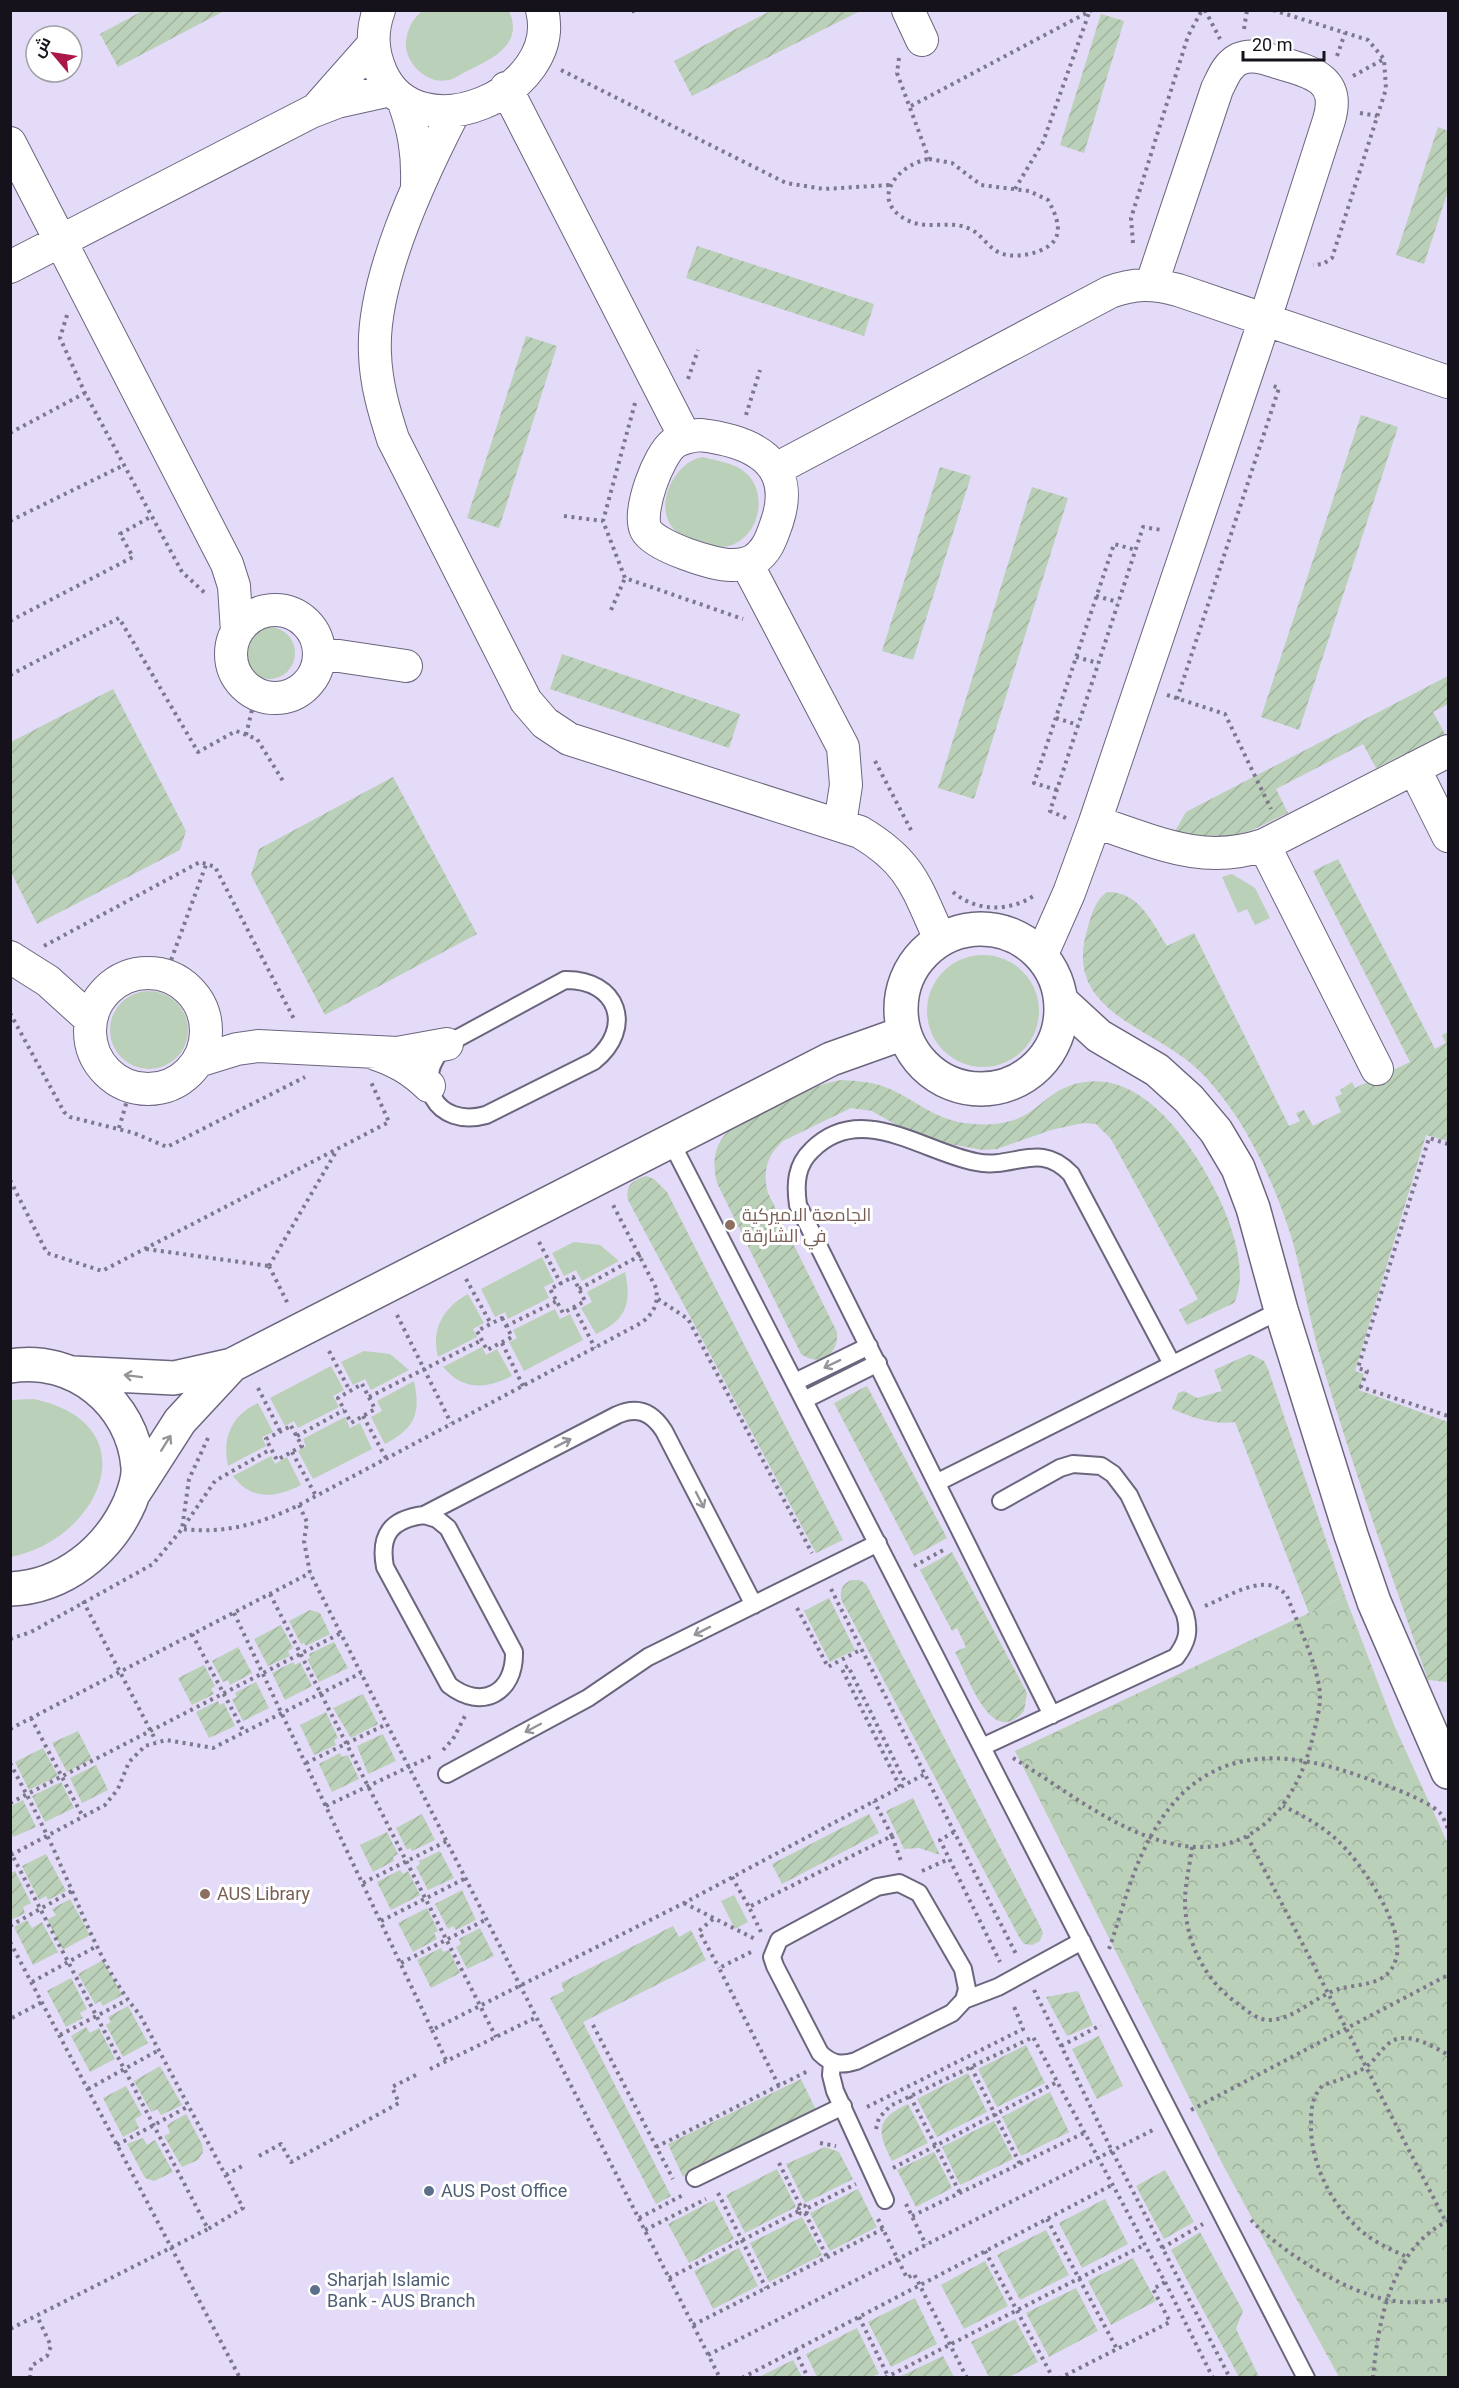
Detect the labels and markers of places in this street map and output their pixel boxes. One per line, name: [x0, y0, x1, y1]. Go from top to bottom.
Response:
place label: الجامعة الاميركية في الشارقة: [742, 1204, 871, 1250]
marker: الجامعة الاميركية في الشارقة: [723, 1218, 737, 1232]
place label: AUS Library: [217, 1883, 310, 1904]
marker: AUS Library: [198, 1887, 212, 1901]
place label: AUS Post Office: [441, 2180, 567, 2201]
marker: AUS Post Office: [422, 2184, 436, 2198]
place label: Sharjah Islamic Bank - AUS Branch: [327, 2269, 475, 2311]
marker: Sharjah Islamic Bank - AUS Branch: [308, 2283, 322, 2297]

